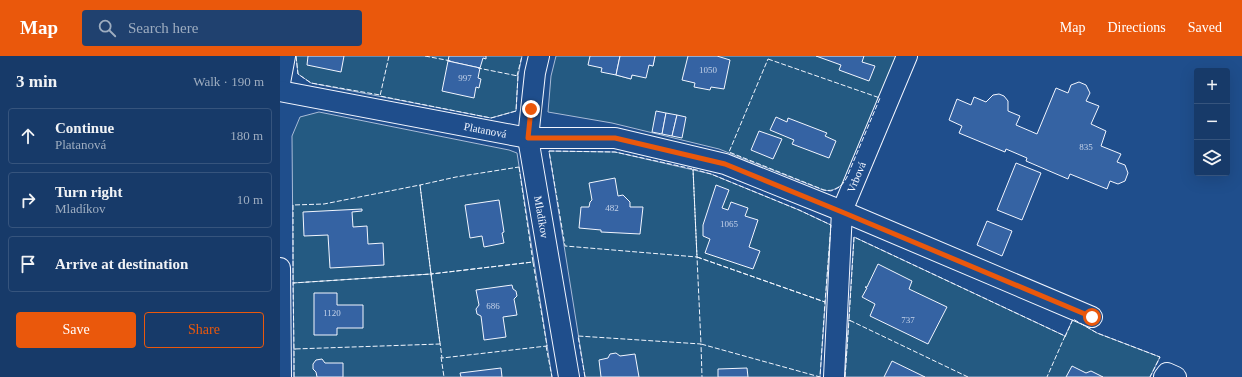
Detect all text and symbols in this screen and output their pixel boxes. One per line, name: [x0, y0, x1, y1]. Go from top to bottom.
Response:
search box: [82, 10, 362, 46]
text: Map: [20, 17, 58, 38]
icon: search: [96, 17, 118, 39]
text: Search here: [128, 20, 198, 36]
text: Map: [1060, 20, 1085, 35]
text: Directions: [1107, 20, 1166, 35]
text: Saved: [1188, 20, 1222, 35]
house number: 1050: [699, 65, 718, 75]
map controls: [1194, 68, 1230, 176]
button: +: [1194, 68, 1230, 104]
text: 3 min: [16, 72, 57, 91]
house number: 997: [458, 73, 472, 83]
text: Walk · 190 m: [193, 74, 264, 89]
route end: [522, 100, 540, 118]
button: −: [1194, 104, 1230, 140]
text: Continue: [55, 120, 114, 136]
street label: Platanová: [463, 120, 508, 140]
icon: ahead: [17, 125, 39, 147]
text: 180 m: [230, 128, 263, 143]
text: Platanová: [55, 137, 106, 152]
button: layers: [1194, 140, 1230, 176]
house number: 835: [1079, 142, 1093, 152]
street label: Vrbová: [844, 160, 868, 194]
text: Turn right: [55, 184, 122, 200]
icon: right: [17, 189, 39, 211]
text: 10 m: [237, 192, 263, 207]
street label: Mladíkov: [532, 195, 551, 240]
text: Mladíkov: [55, 201, 106, 216]
house number: 482: [605, 203, 619, 213]
house number: 1065: [720, 219, 739, 229]
icon: arrive: [17, 253, 39, 275]
text: Arrive at destination: [55, 256, 188, 272]
house number: 686: [486, 301, 500, 311]
house number: 1120: [323, 308, 341, 318]
route start: [1083, 308, 1101, 326]
button: Save: [16, 312, 136, 348]
button: Share: [144, 312, 264, 348]
house number: 737: [901, 315, 915, 325]

